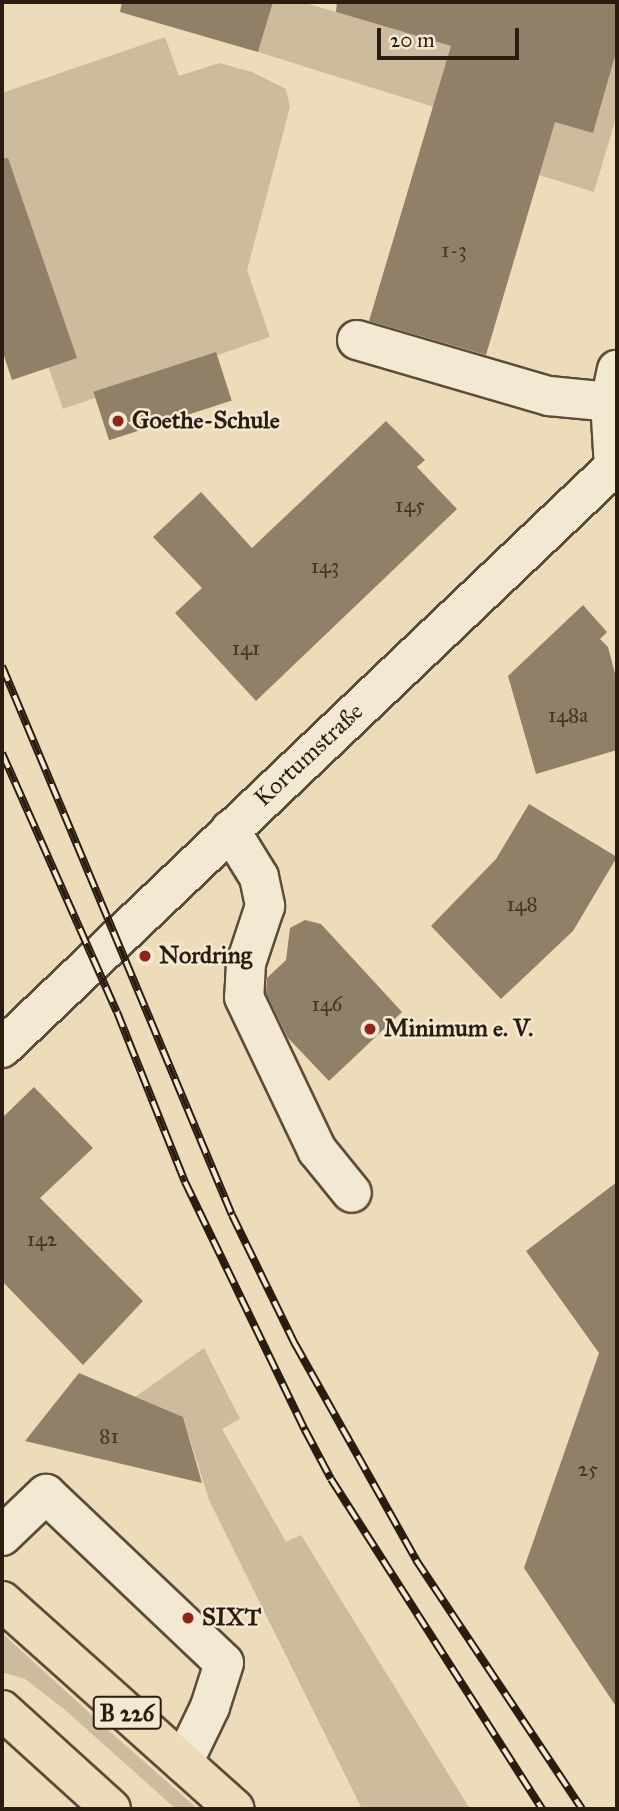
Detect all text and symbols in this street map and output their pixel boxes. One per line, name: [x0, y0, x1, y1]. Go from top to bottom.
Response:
scale bar: [381, 14, 523, 58]
text: 20 m: [390, 27, 435, 53]
house number: 1-3: [441, 237, 467, 263]
place label: Goethe-Schule: [132, 407, 280, 435]
marker: Goethe-Schule: [110, 413, 126, 429]
house number: 145: [395, 492, 425, 518]
house number: 143: [311, 553, 339, 579]
house number: 141: [232, 635, 260, 661]
street label: Kortumstraße: [249, 697, 369, 813]
house number: 148a: [548, 702, 588, 728]
house number: 148: [506, 891, 538, 917]
place label: Nordring: [159, 942, 252, 970]
marker: Nordring: [137, 948, 153, 964]
house number: 146: [312, 991, 342, 1017]
place label: Minimum e. V.: [384, 1015, 533, 1043]
marker: Minimum e. V.: [362, 1021, 378, 1037]
house number: 142: [27, 1226, 57, 1252]
house number: 81: [99, 1423, 119, 1449]
house number: 25: [578, 1456, 598, 1482]
place label: SIXT: [202, 1604, 261, 1632]
marker: SIXT: [180, 1610, 196, 1626]
road number: B 226: [92, 1694, 162, 1732]

